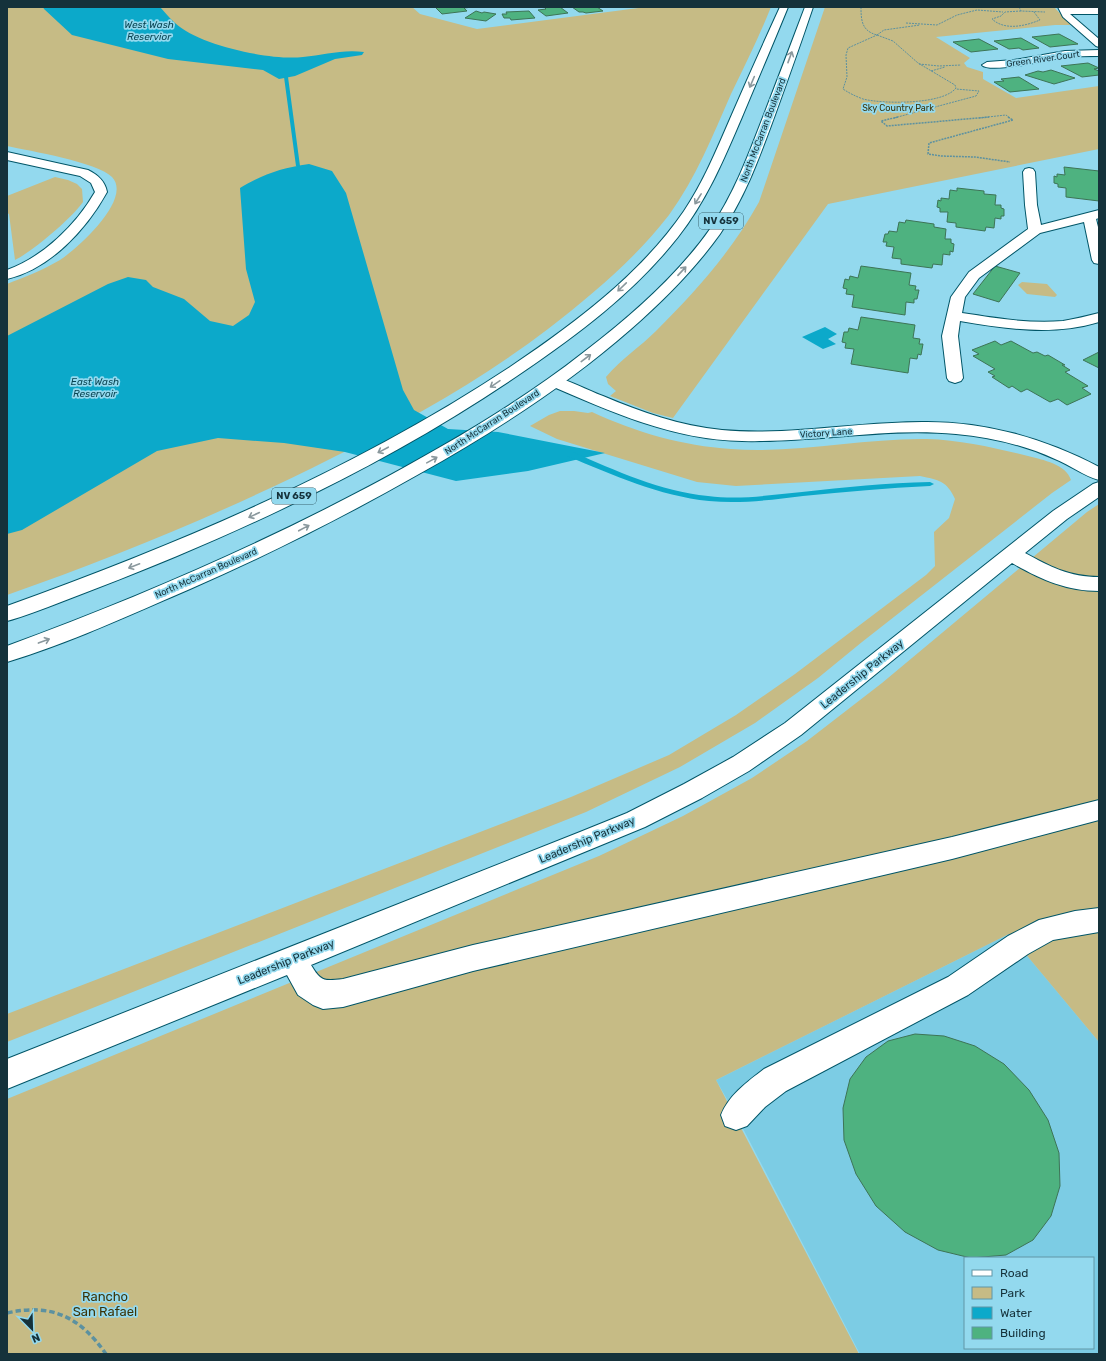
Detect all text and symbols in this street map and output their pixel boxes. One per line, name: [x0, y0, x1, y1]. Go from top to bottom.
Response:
water label: West Wash Reservior: [124, 19, 174, 43]
street label: Green River Court: [1006, 49, 1081, 69]
one-way arrow: [787, 52, 795, 64]
one-way arrow: [748, 75, 755, 87]
street label: North McCarran Boulevard: [739, 77, 787, 183]
park label: Sky Country Park: [862, 103, 934, 113]
one-way arrow: [693, 194, 702, 205]
road number: NV 659: [699, 213, 743, 229]
one-way arrow: [677, 266, 687, 276]
one-way arrow: [617, 282, 627, 292]
one-way arrow: [580, 354, 591, 362]
water label: East Wash Reservoir: [71, 376, 119, 400]
one-way arrow: [489, 380, 500, 389]
street label: North McCarran Boulevard: [443, 388, 541, 456]
street label: Victory Lane: [799, 426, 853, 440]
one-way arrow: [377, 447, 389, 455]
one-way arrow: [426, 455, 438, 463]
road number: NV 659: [272, 488, 316, 504]
one-way arrow: [248, 511, 260, 519]
one-way arrow: [298, 524, 310, 532]
street label: North McCarran Boulevard: [153, 546, 259, 600]
one-way arrow: [129, 562, 141, 570]
one-way arrow: [37, 637, 50, 644]
street label: Leadership Parkway: [818, 637, 906, 711]
street label: Leadership Parkway: [537, 814, 637, 866]
street label: Leadership Parkway: [236, 937, 336, 987]
legend: [964, 1257, 1094, 1349]
text: Road: [1000, 1266, 1028, 1280]
text: Park: [1000, 1286, 1026, 1300]
park label: Rancho San Rafael: [73, 1289, 137, 1319]
text: Water: [1000, 1306, 1032, 1320]
north arrow: [12, 1309, 52, 1349]
text: Building: [1000, 1326, 1046, 1340]
text: N: [29, 1330, 42, 1345]

